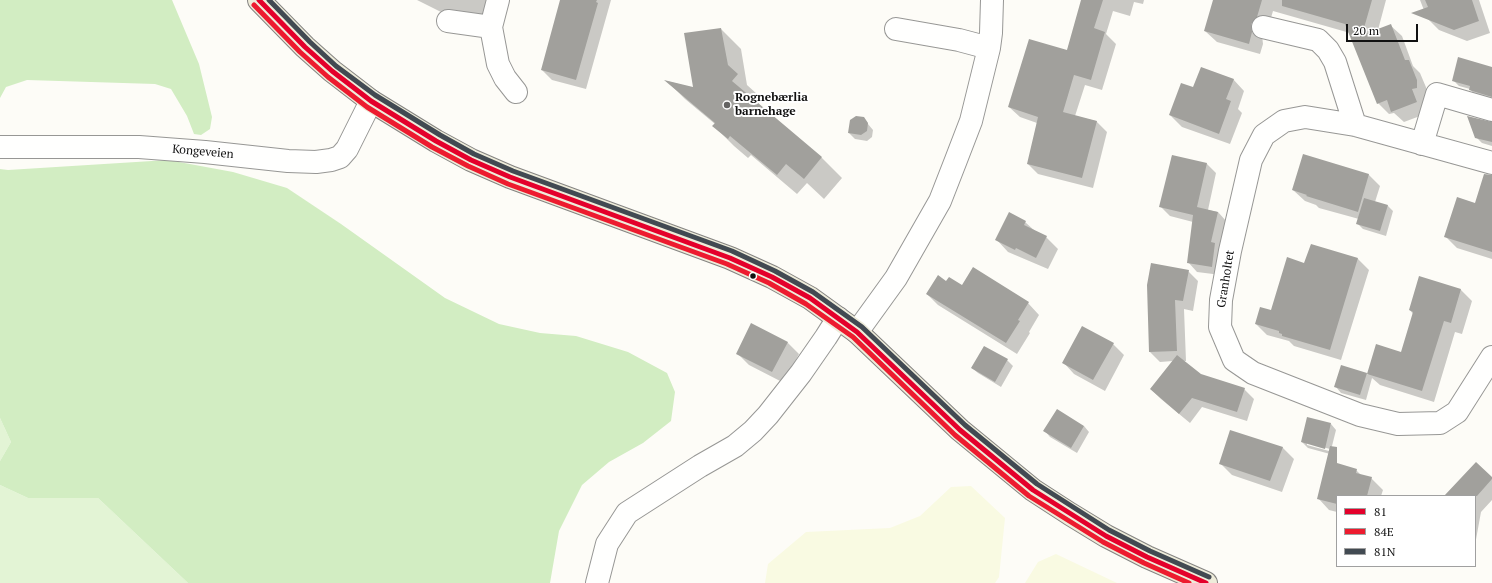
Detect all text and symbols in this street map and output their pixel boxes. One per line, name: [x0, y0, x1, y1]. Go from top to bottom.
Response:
scale bar: [1348, 16, 1420, 42]
text: 20 m: [1353, 23, 1379, 38]
place label: Rognebærlia barnehage: [735, 91, 808, 119]
marker: Rognebærlia barnehage: [722, 100, 732, 110]
street label: Kongeveien: [172, 142, 234, 162]
street label: Granholtet: [1214, 249, 1238, 309]
unlabelled marker: [748, 271, 758, 281]
legend: [1336, 495, 1476, 567]
text: 81: [1374, 504, 1387, 519]
text: 84E: [1374, 524, 1394, 539]
text: 81N: [1374, 544, 1396, 559]

